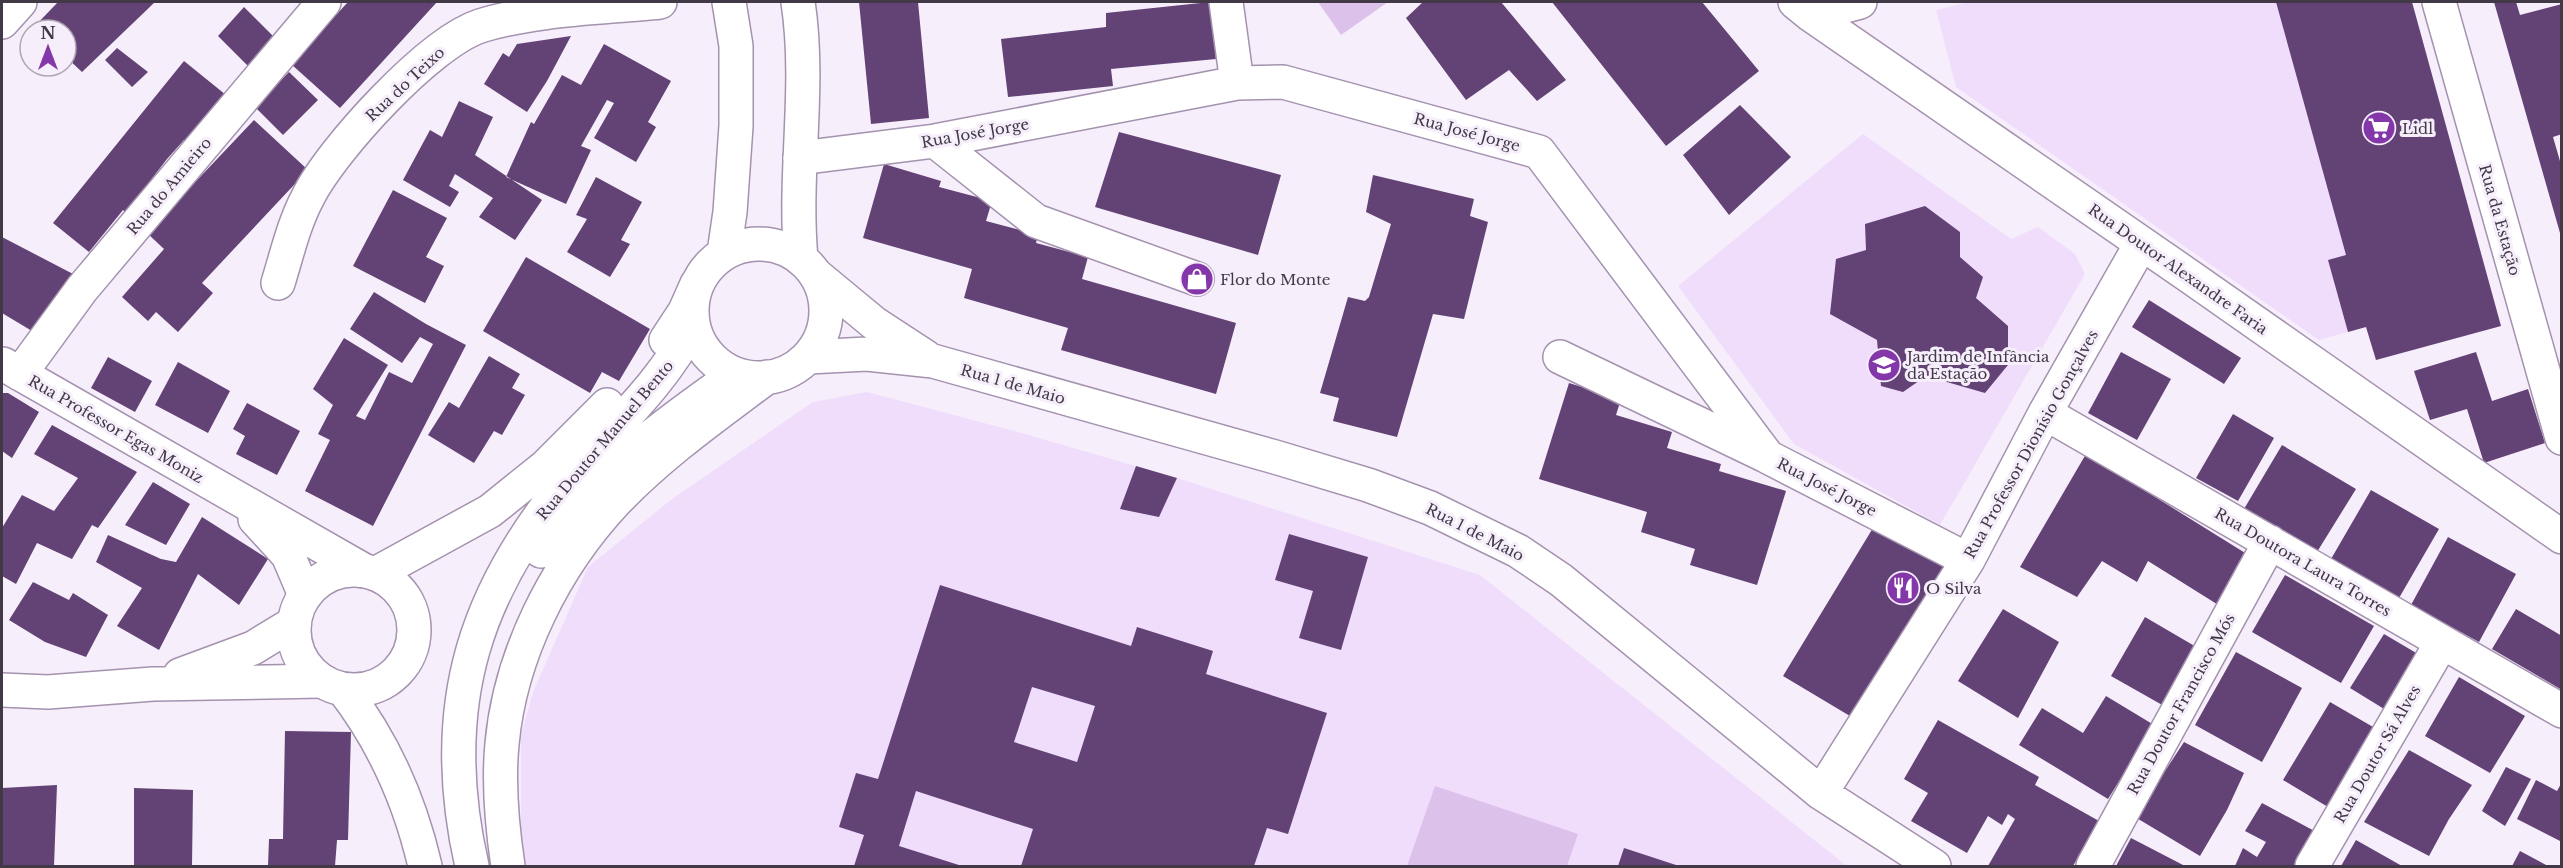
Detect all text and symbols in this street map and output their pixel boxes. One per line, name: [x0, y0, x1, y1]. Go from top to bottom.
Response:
north arrow: [18, 18, 78, 78]
text: N: [40, 23, 56, 43]
street label: Rua do Teixo: [362, 43, 449, 125]
street label: Rua José Jorge: [1412, 109, 1522, 155]
supermarket icon: Lidl: [2361, 110, 2397, 146]
street label: Rua José Jorge: [920, 114, 1030, 152]
place label: Lidl: [2402, 119, 2433, 138]
street label: Rua do Amieiro: [123, 133, 215, 239]
street label: Rua da Estação: [2475, 162, 2525, 278]
street label: Rua Doutor Alexandre Faria: [2085, 200, 2272, 339]
shop icon: Flor do Monte: [1179, 261, 1215, 297]
place label: Flor do Monte: [1220, 270, 1330, 289]
street label: Rua Professor Dionísio Gonçalves: [1960, 326, 2102, 562]
school or university icon: Jardim de Infância da Estação: [1866, 347, 1902, 383]
place label: Jardim de Infância da Estação: [1905, 347, 2050, 383]
street label: Rua Doutor Manuel Bento: [533, 356, 678, 524]
street label: Rua 1 de Maio: [959, 360, 1068, 408]
street label: Rua Professor Egas Moniz: [25, 371, 207, 487]
street label: Rua José Jorge: [1774, 454, 1880, 520]
street label: Rua 1 de Maio: [1423, 499, 1528, 565]
street label: Rua Doutora Laura Torres: [2211, 504, 2395, 620]
restaurant icon: O Silva: [1885, 570, 1921, 606]
place label: O Silva: [1926, 579, 1982, 598]
street label: Rua Doutor Francisco Mós: [2123, 610, 2239, 798]
street label: Rua Doutor Sá Alves: [2330, 681, 2424, 826]

